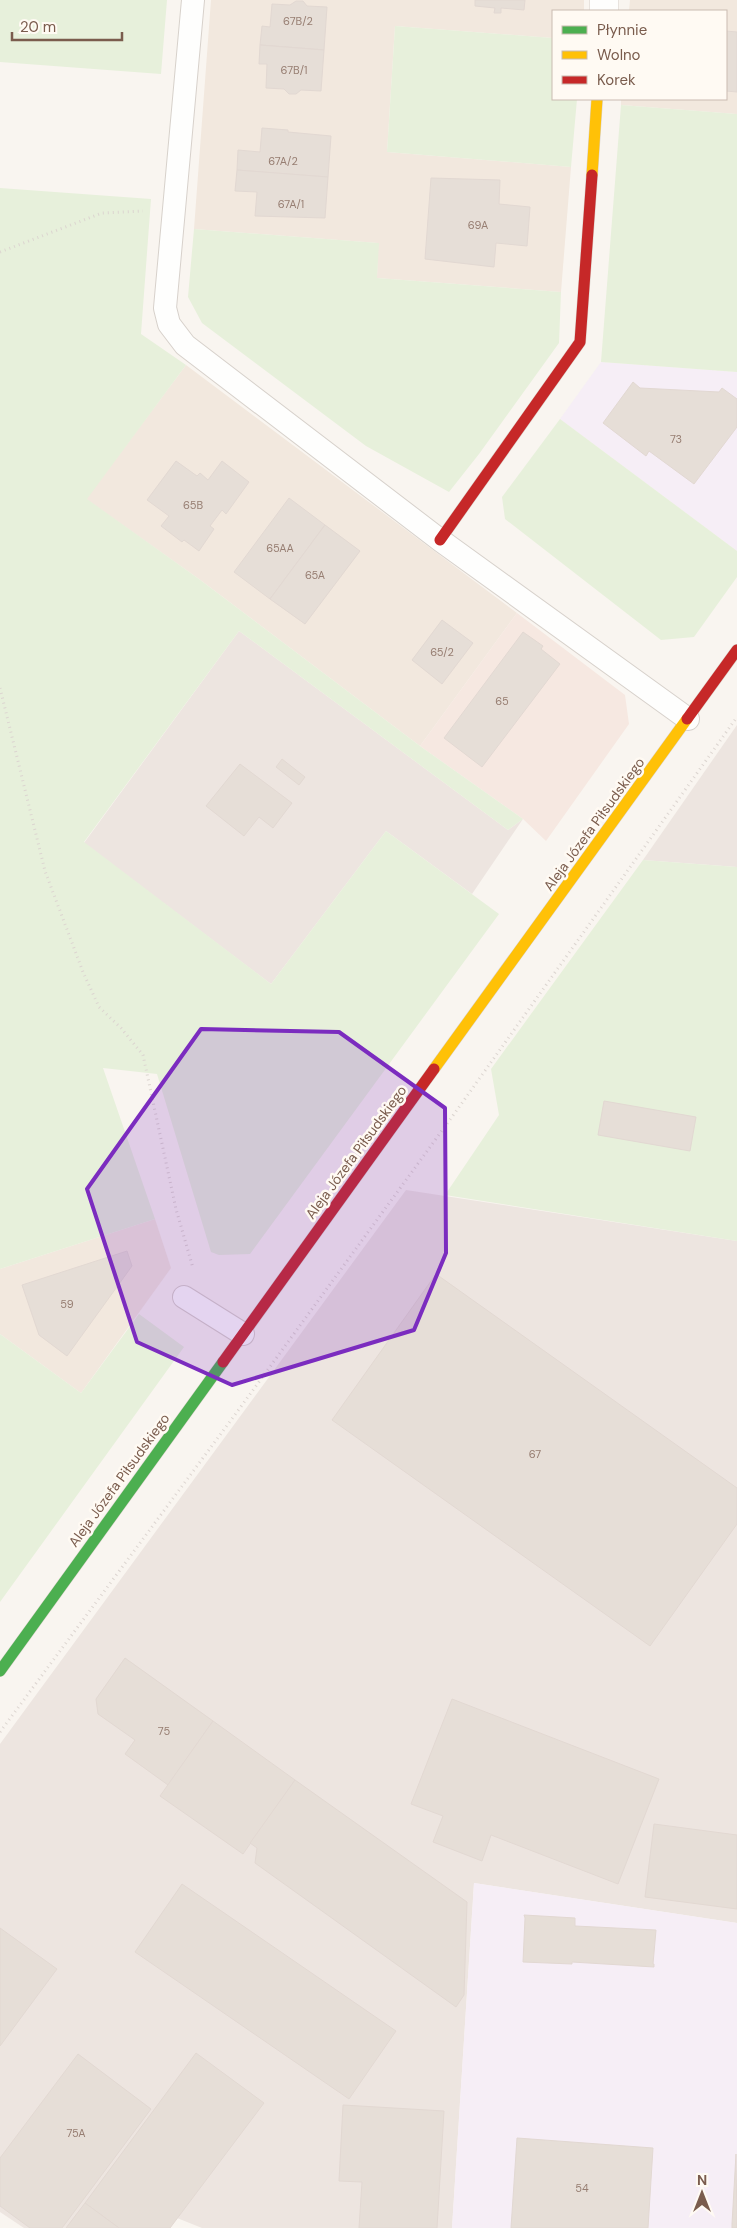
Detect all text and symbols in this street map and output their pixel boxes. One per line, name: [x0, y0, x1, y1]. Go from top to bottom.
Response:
scale bar: [12, 10, 122, 42]
legend: [552, 10, 727, 100]
house number: 67B/2: [283, 14, 313, 28]
text: 20 m: [20, 17, 56, 37]
text: Płynnie: [597, 20, 647, 40]
text: Wolno: [597, 45, 641, 65]
house number: 67B/1: [281, 63, 307, 77]
text: Korek: [597, 70, 636, 90]
house number: 67A/2: [268, 154, 298, 168]
house number: 67A/1: [278, 197, 304, 211]
house number: 69A: [468, 218, 488, 232]
house number: 73: [670, 432, 682, 446]
house number: 65B: [183, 498, 203, 512]
house number: 65AA: [266, 541, 294, 555]
house number: 65A: [305, 568, 325, 582]
house number: 65/2: [430, 645, 454, 659]
house number: 65: [495, 694, 509, 708]
street label: Aleja Józefa Piłsudskiego: [540, 754, 648, 894]
street label: Aleja Józefa Piłsudskiego: [302, 1082, 410, 1222]
house number: 59: [60, 1297, 74, 1311]
street label: Aleja Józefa Piłsudskiego: [65, 1410, 173, 1550]
house number: 67: [529, 1447, 541, 1461]
house number: 75: [158, 1724, 170, 1738]
house number: 75A: [66, 2126, 86, 2140]
north arrow: [677, 2168, 727, 2218]
text: N: [697, 2171, 707, 2189]
house number: 54: [575, 2181, 589, 2195]

